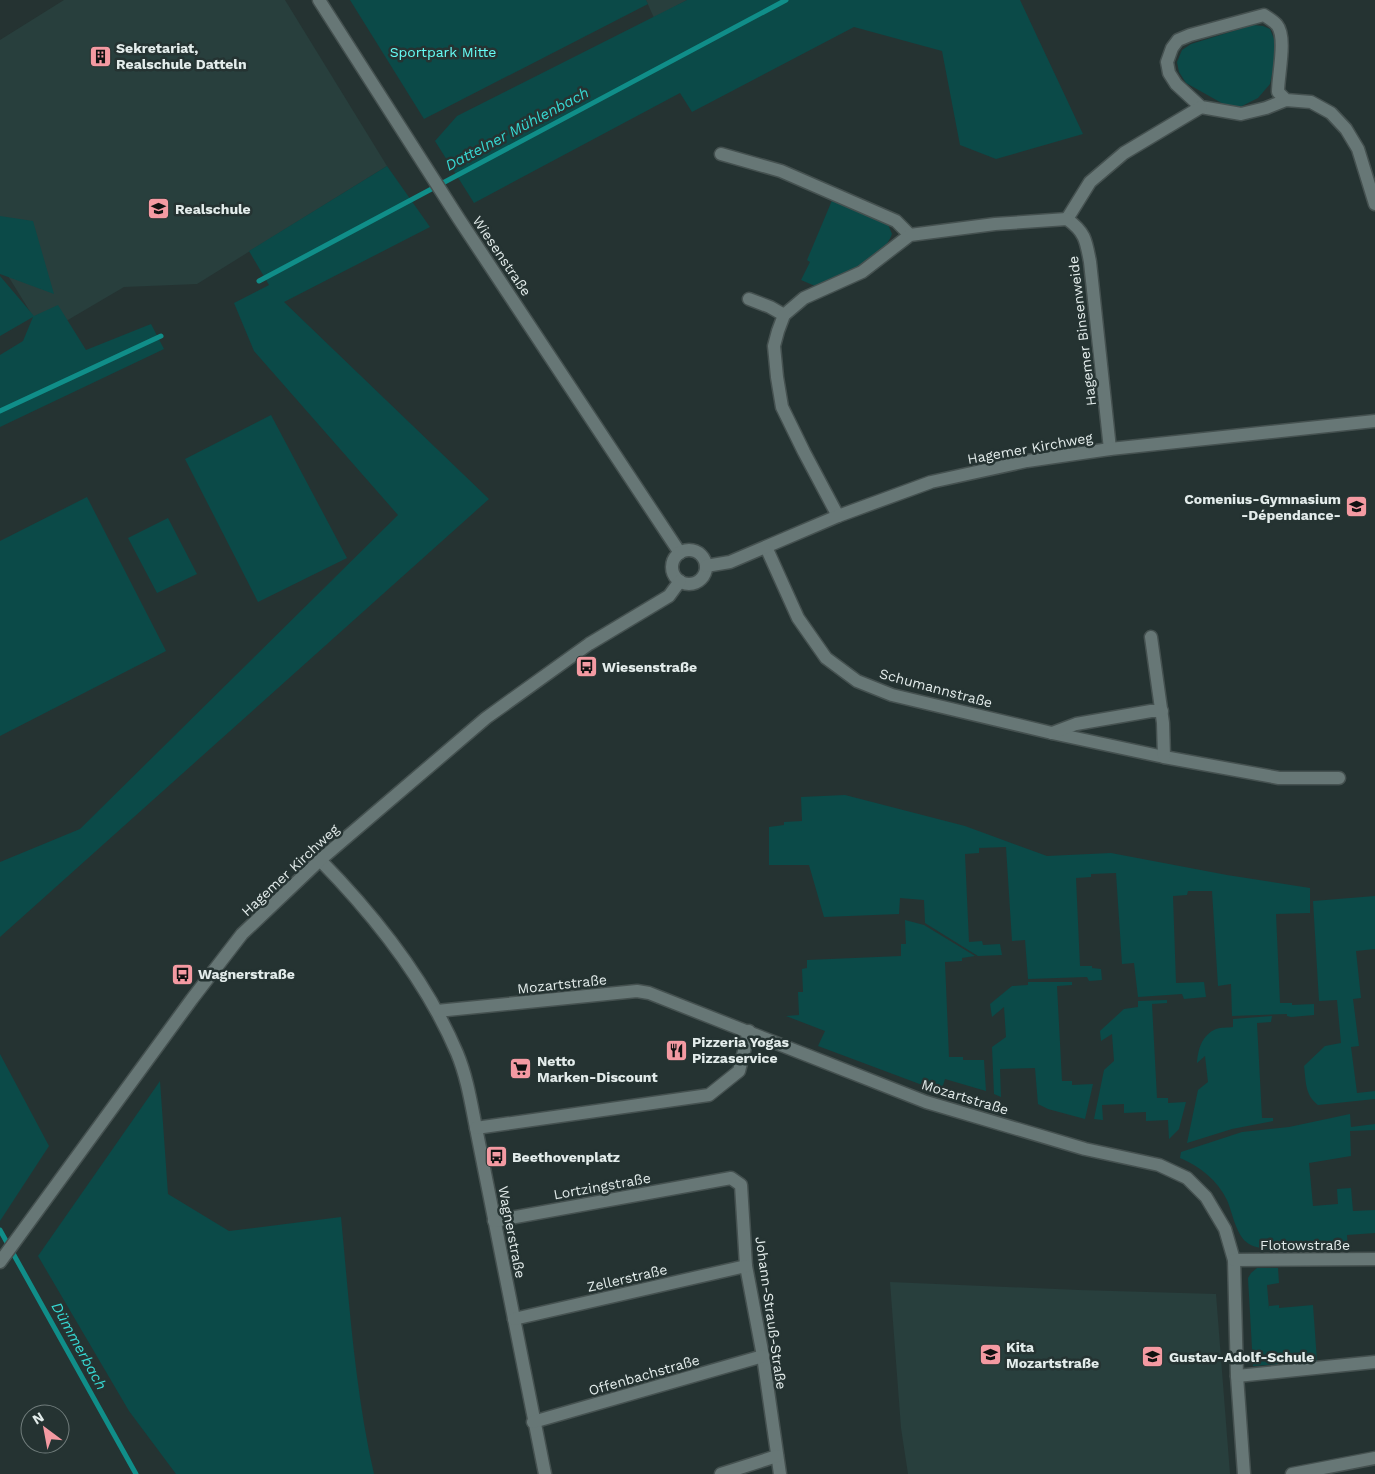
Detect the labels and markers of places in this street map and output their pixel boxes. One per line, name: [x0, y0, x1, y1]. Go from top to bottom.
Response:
place label: Sekretariat, Realschule Datteln: [116, 40, 247, 72]
building icon: Sekretariat, Realschule Datteln: [88, 44, 112, 68]
school or university icon: Realschule: [147, 197, 171, 221]
place label: Realschule: [175, 201, 251, 217]
place label: Comenius-Gymnasium -Dépendance-: [1184, 491, 1341, 523]
school or university icon: Comenius-Gymnasium -Dépendance-: [1345, 495, 1369, 519]
bus stop icon: Wiesenstraße: [574, 655, 598, 679]
place label: Wiesenstraße: [602, 659, 697, 675]
bus stop icon: Wagnerstraße: [170, 962, 194, 986]
place label: Wagnerstraße: [198, 966, 295, 982]
place label: Pizzeria Yogas Pizzaservice: [692, 1034, 790, 1066]
restaurant icon: Pizzeria Yogas Pizzaservice: [664, 1038, 688, 1062]
place label: Netto Marken-Discount: [537, 1053, 658, 1085]
supermarket icon: Netto Marken-Discount: [509, 1057, 533, 1081]
bus stop icon: Beethovenplatz: [484, 1145, 508, 1169]
place label: Beethovenplatz: [512, 1149, 620, 1165]
place label: Kita Mozartstraße: [1006, 1339, 1099, 1371]
school or university icon: Kita Mozartstraße: [978, 1343, 1002, 1367]
school or university icon: Gustav-Adolf-Schule: [1141, 1345, 1165, 1369]
place label: Gustav-Adolf-Schule: [1169, 1349, 1314, 1365]

